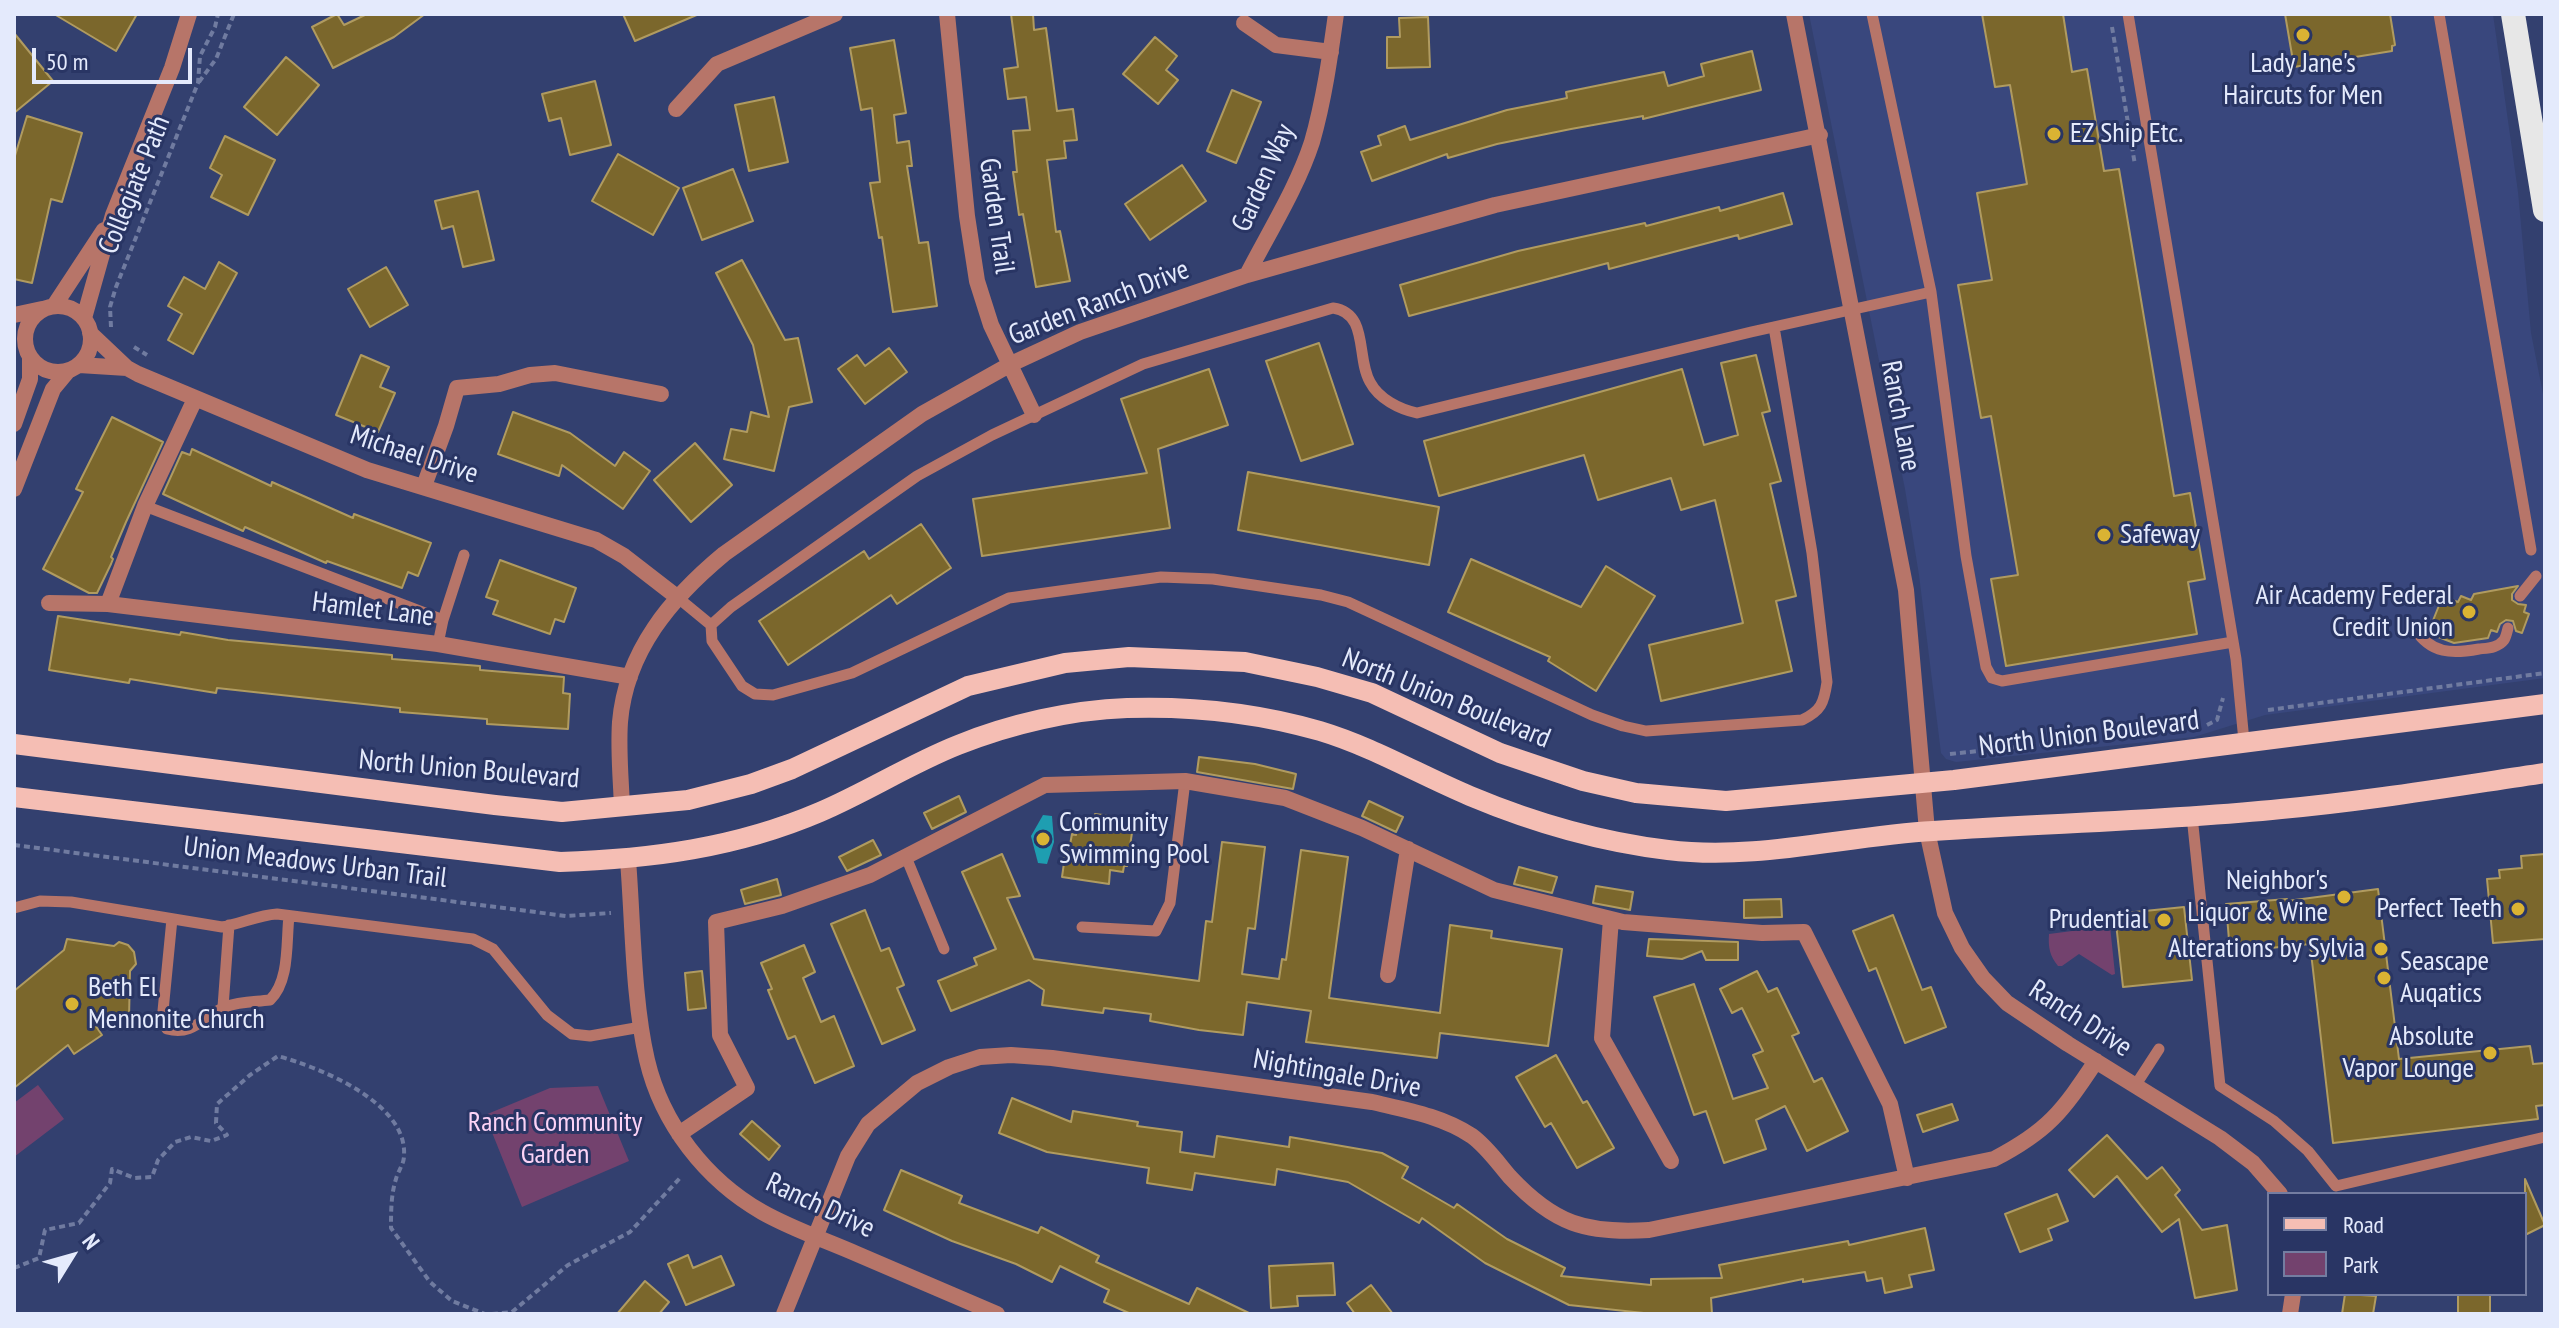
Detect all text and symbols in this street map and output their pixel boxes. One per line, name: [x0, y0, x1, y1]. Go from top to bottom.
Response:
marker: Lady Jane's Haircuts for Men: [2294, 26, 2312, 44]
scale bar: [36, 32, 196, 82]
text: 50 m: [46, 46, 88, 77]
place label: Lady Jane's Haircuts for Men: [2223, 47, 2383, 113]
street label: Collegiate Path: [92, 111, 178, 259]
place label: EZ Ship Etc.: [2070, 117, 2183, 151]
street label: Garden Way: [1225, 119, 1303, 237]
marker: EZ Ship Etc.: [2045, 125, 2063, 143]
street label: Garden Trail: [971, 156, 1021, 276]
street label: Garden Ranch Drive: [1004, 253, 1194, 353]
street label: Ranch Lane: [1873, 358, 1927, 474]
street label: Michael Drive: [346, 419, 482, 491]
place label: Safeway: [2120, 518, 2200, 552]
marker: Safeway: [2095, 526, 2113, 544]
place label: Air Academy Federal Credit Union: [2255, 579, 2453, 645]
street label: Hamlet Lane: [310, 586, 436, 634]
marker: Air Academy Federal Credit Union: [2460, 603, 2478, 621]
street label: North Union Boulevard: [1337, 642, 1555, 756]
street label: North Union Boulevard: [1977, 704, 2201, 764]
street label: North Union Boulevard: [357, 744, 581, 796]
place label: Community Swimming Pool: [1059, 806, 1209, 872]
street label: Union Meadows Urban Trail: [181, 830, 449, 896]
marker: Community Swimming Pool: [1034, 830, 1052, 848]
place label: Neighbor's Liquor & Wine: [2187, 864, 2328, 930]
marker: Neighbor's Liquor & Wine: [2335, 888, 2353, 906]
place label: Perfect Teeth: [2376, 892, 2502, 926]
marker: Perfect Teeth: [2509, 900, 2527, 918]
place label: Prudential: [2049, 903, 2148, 937]
marker: Prudential: [2155, 911, 2173, 929]
place label: Alterations by Sylvia: [2168, 932, 2365, 966]
marker: Alterations by Sylvia: [2372, 940, 2390, 958]
place label: Seascape Auqatics: [2400, 945, 2489, 1011]
marker: Seascape Auqatics: [2375, 969, 2393, 987]
place label: Beth El Mennonite Church: [88, 971, 265, 1037]
street label: Ranch Drive: [2022, 973, 2138, 1065]
marker: Beth El Mennonite Church: [63, 995, 81, 1013]
place label: Absolute Vapor Lounge: [2343, 1020, 2474, 1086]
street label: Nightingale Drive: [1250, 1043, 1424, 1105]
marker: Absolute Vapor Lounge: [2481, 1044, 2499, 1062]
park label: Ranch Community Garden: [468, 1106, 642, 1172]
street label: Ranch Drive: [760, 1166, 880, 1246]
legend: [2267, 1192, 2527, 1296]
text: Road: [2343, 1209, 2384, 1240]
north arrow: [32, 1216, 112, 1296]
text: N: [76, 1228, 106, 1255]
text: Park: [2343, 1249, 2379, 1280]

